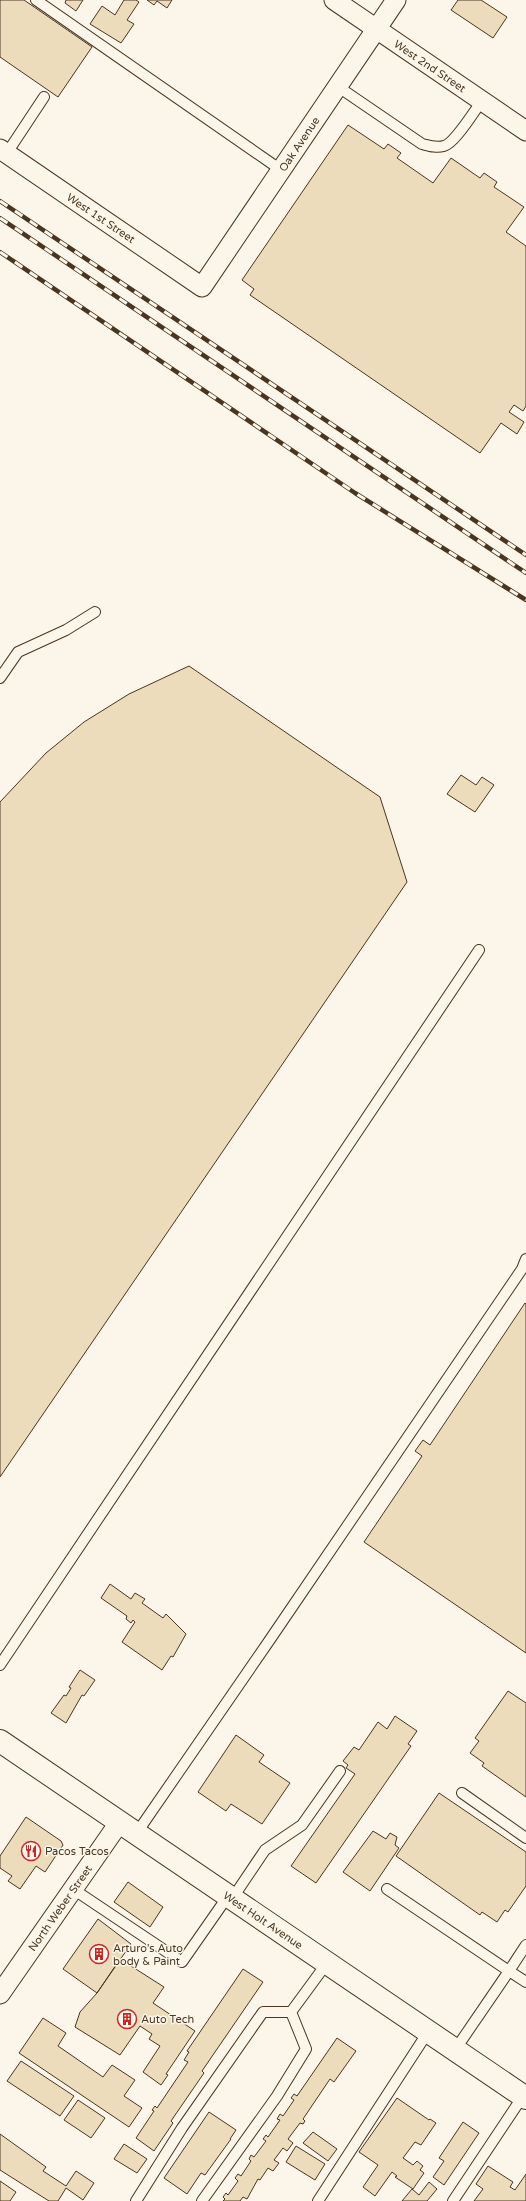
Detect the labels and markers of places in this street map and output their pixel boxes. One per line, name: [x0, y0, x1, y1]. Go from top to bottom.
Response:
restaurant icon: Pacos Tacos: [20, 1840, 42, 1862]
place label: Pacos Tacos: [45, 1845, 109, 1858]
place label: Arturo’s Auto body & Paint: [113, 1942, 183, 1968]
building icon: Arturo’s Auto body & Paint: [88, 1943, 110, 1965]
building icon: Auto Tech: [116, 2008, 138, 2030]
place label: Auto Tech: [141, 2013, 194, 2026]

